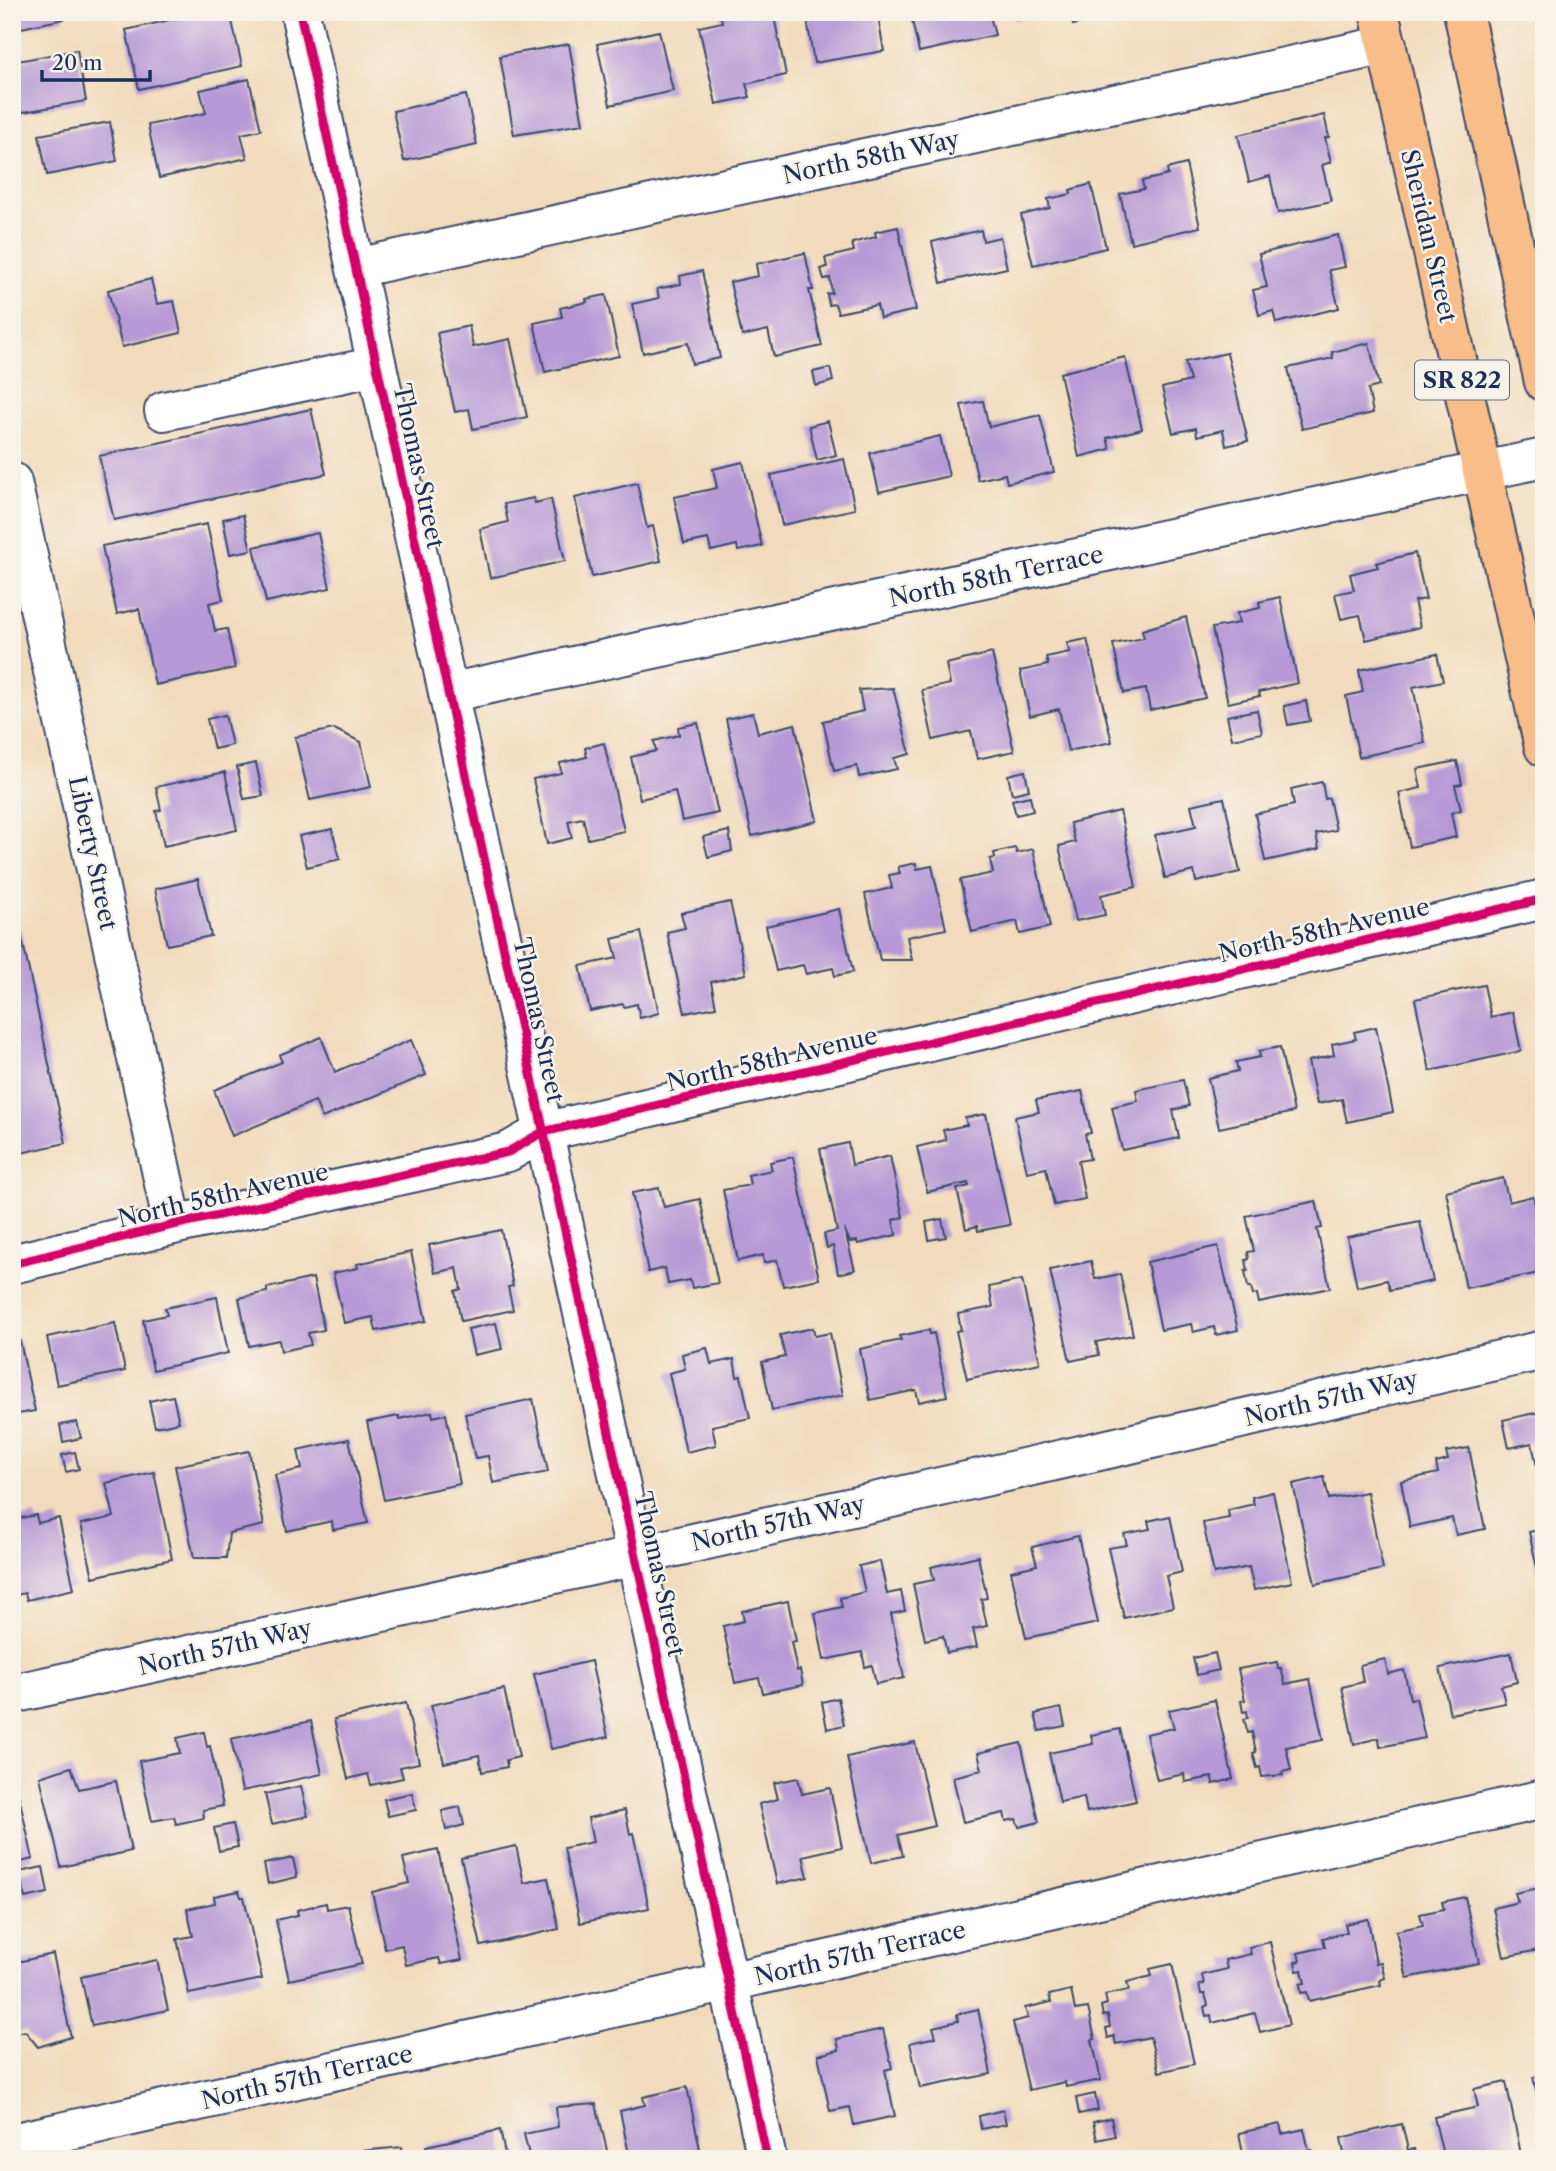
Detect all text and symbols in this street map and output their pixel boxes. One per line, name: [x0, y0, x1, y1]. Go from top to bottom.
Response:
scale bar: [42, 38, 150, 82]
text: 20 m: [52, 50, 103, 75]
street label: North 58th Way: [780, 124, 963, 190]
street label: Sheridan Street: [1395, 147, 1463, 326]
road number: SR 822: [1415, 360, 1509, 400]
street label: Thomas Street: [387, 381, 451, 551]
street label: North 58th Terrace: [886, 539, 1106, 613]
street label: Liberty Street: [63, 773, 124, 933]
street label: North 58th Avenue: [1216, 892, 1432, 968]
street label: Thomas Street: [507, 935, 571, 1105]
street label: North 58th Avenue: [664, 1021, 880, 1097]
street label: North 58th Avenue: [115, 1157, 331, 1233]
street label: North 57th Way: [1241, 1364, 1421, 1432]
street label: Thomas Street: [628, 1489, 692, 1659]
street label: North 57th Way: [688, 1489, 868, 1557]
street label: North 57th Way: [135, 1613, 315, 1681]
street label: North 57th Terrace: [752, 1915, 968, 1991]
street label: North 57th Terrace: [199, 2039, 415, 2115]

